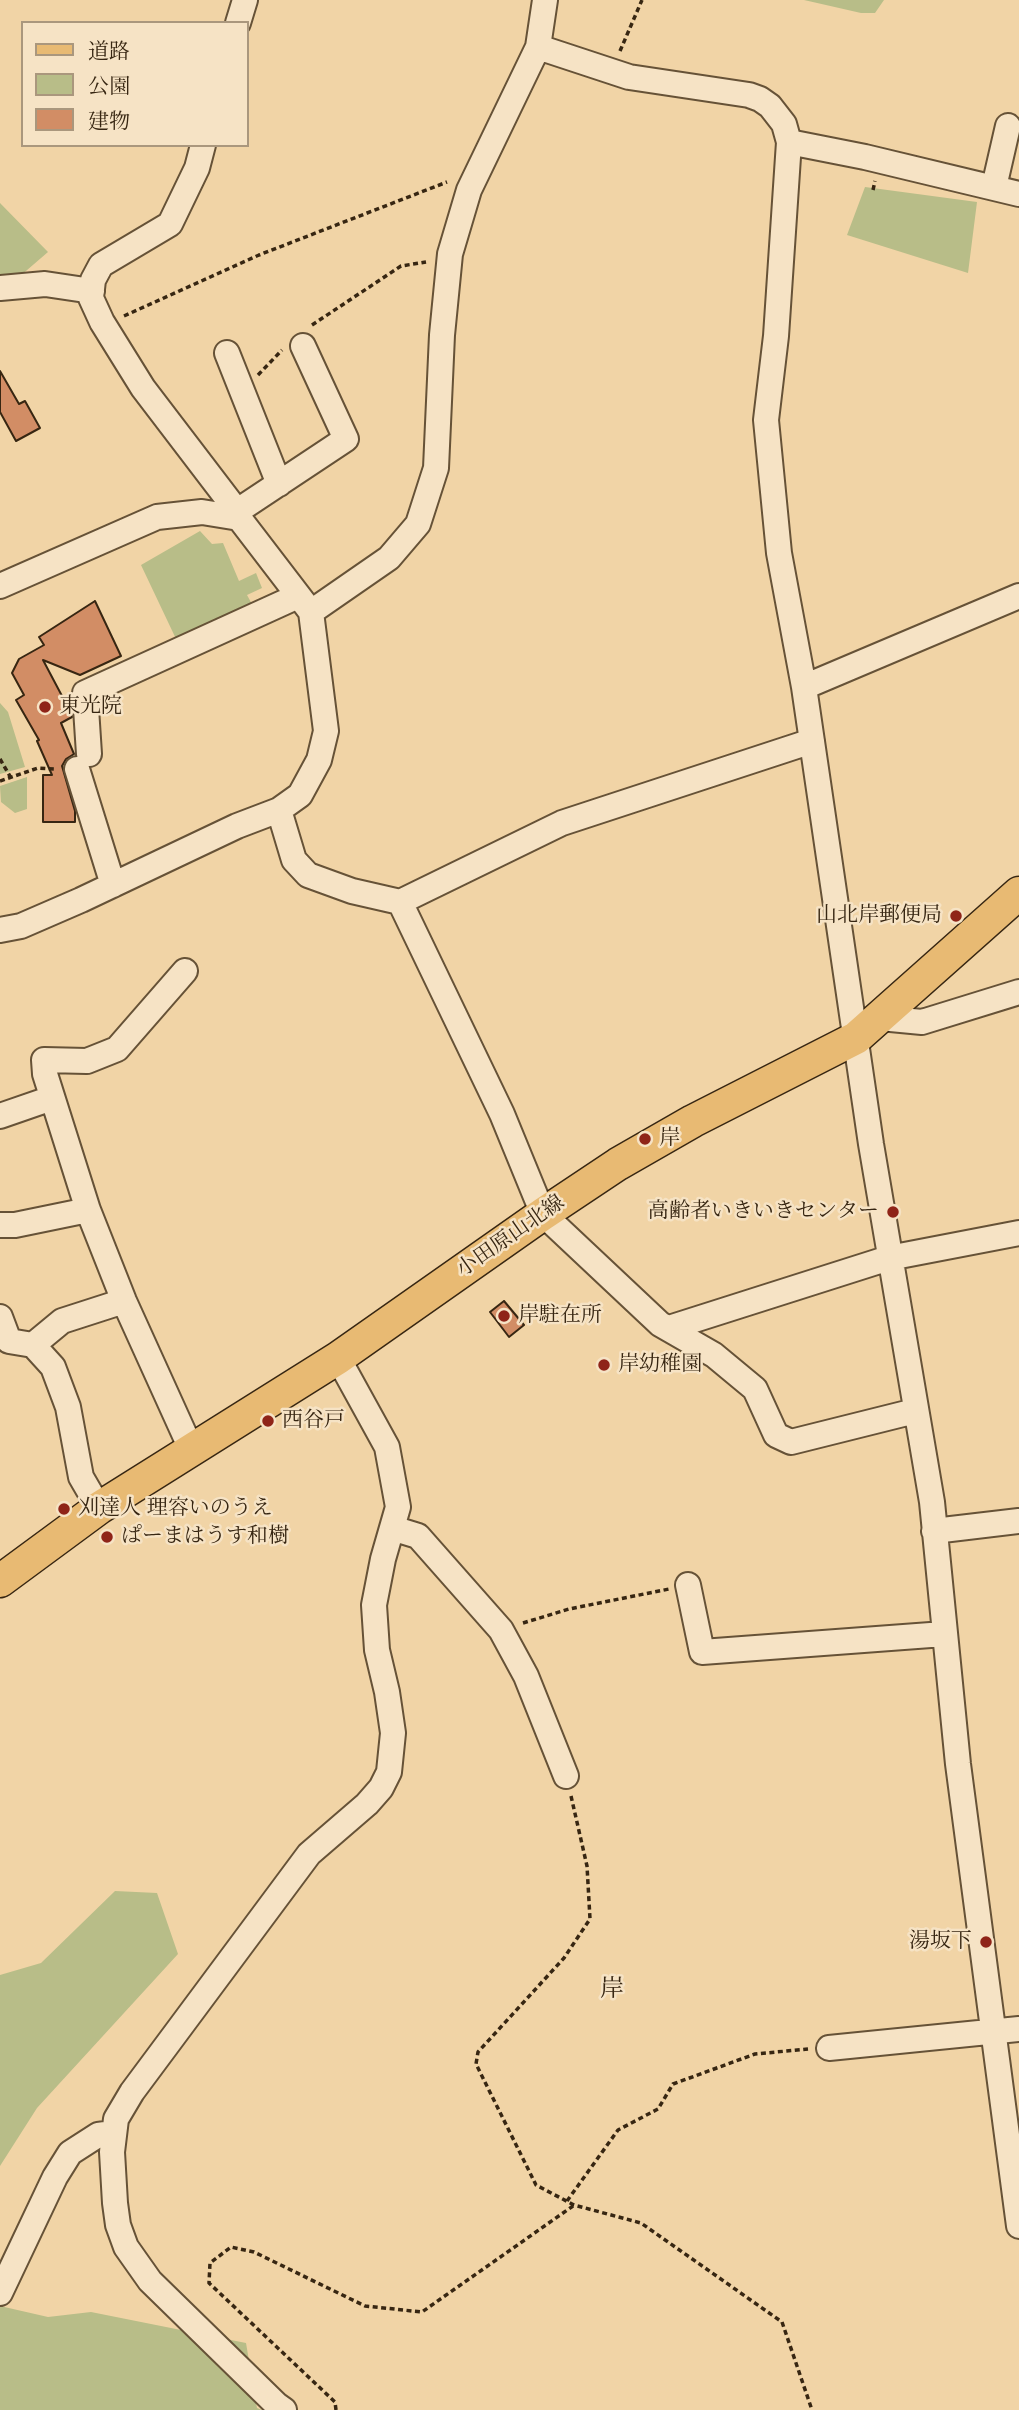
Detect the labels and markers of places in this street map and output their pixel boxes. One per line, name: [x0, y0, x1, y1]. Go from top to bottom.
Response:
place label: 東光院: [59, 694, 122, 720]
marker: 東光院: [37, 699, 53, 715]
place label: 山北岸郵便局: [816, 903, 942, 929]
marker: 山北岸郵便局: [948, 908, 964, 924]
place label: 岸: [659, 1126, 680, 1152]
marker: 岸: [637, 1131, 653, 1147]
place label: 高齢者いきいきセンター: [648, 1199, 879, 1225]
marker: 高齢者いきいきセンター: [885, 1204, 901, 1220]
place label: 岸駐在所: [518, 1303, 602, 1329]
marker: 岸駐在所: [496, 1308, 512, 1324]
place label: 岸幼稚園: [618, 1352, 702, 1378]
marker: 岸幼稚園: [596, 1357, 612, 1373]
place label: 西谷戸: [282, 1408, 345, 1434]
marker: 西谷戸: [260, 1413, 276, 1429]
place label: 刈達人 理容いのうえ: [78, 1496, 273, 1522]
marker: 刈達人 理容いのうえ: [56, 1501, 72, 1517]
place label: ぱーまはうす和樹: [121, 1524, 289, 1550]
marker: ぱーまはうす和樹: [99, 1529, 115, 1545]
place label: 湯坂下: [909, 1929, 972, 1955]
marker: 湯坂下: [978, 1934, 994, 1950]

